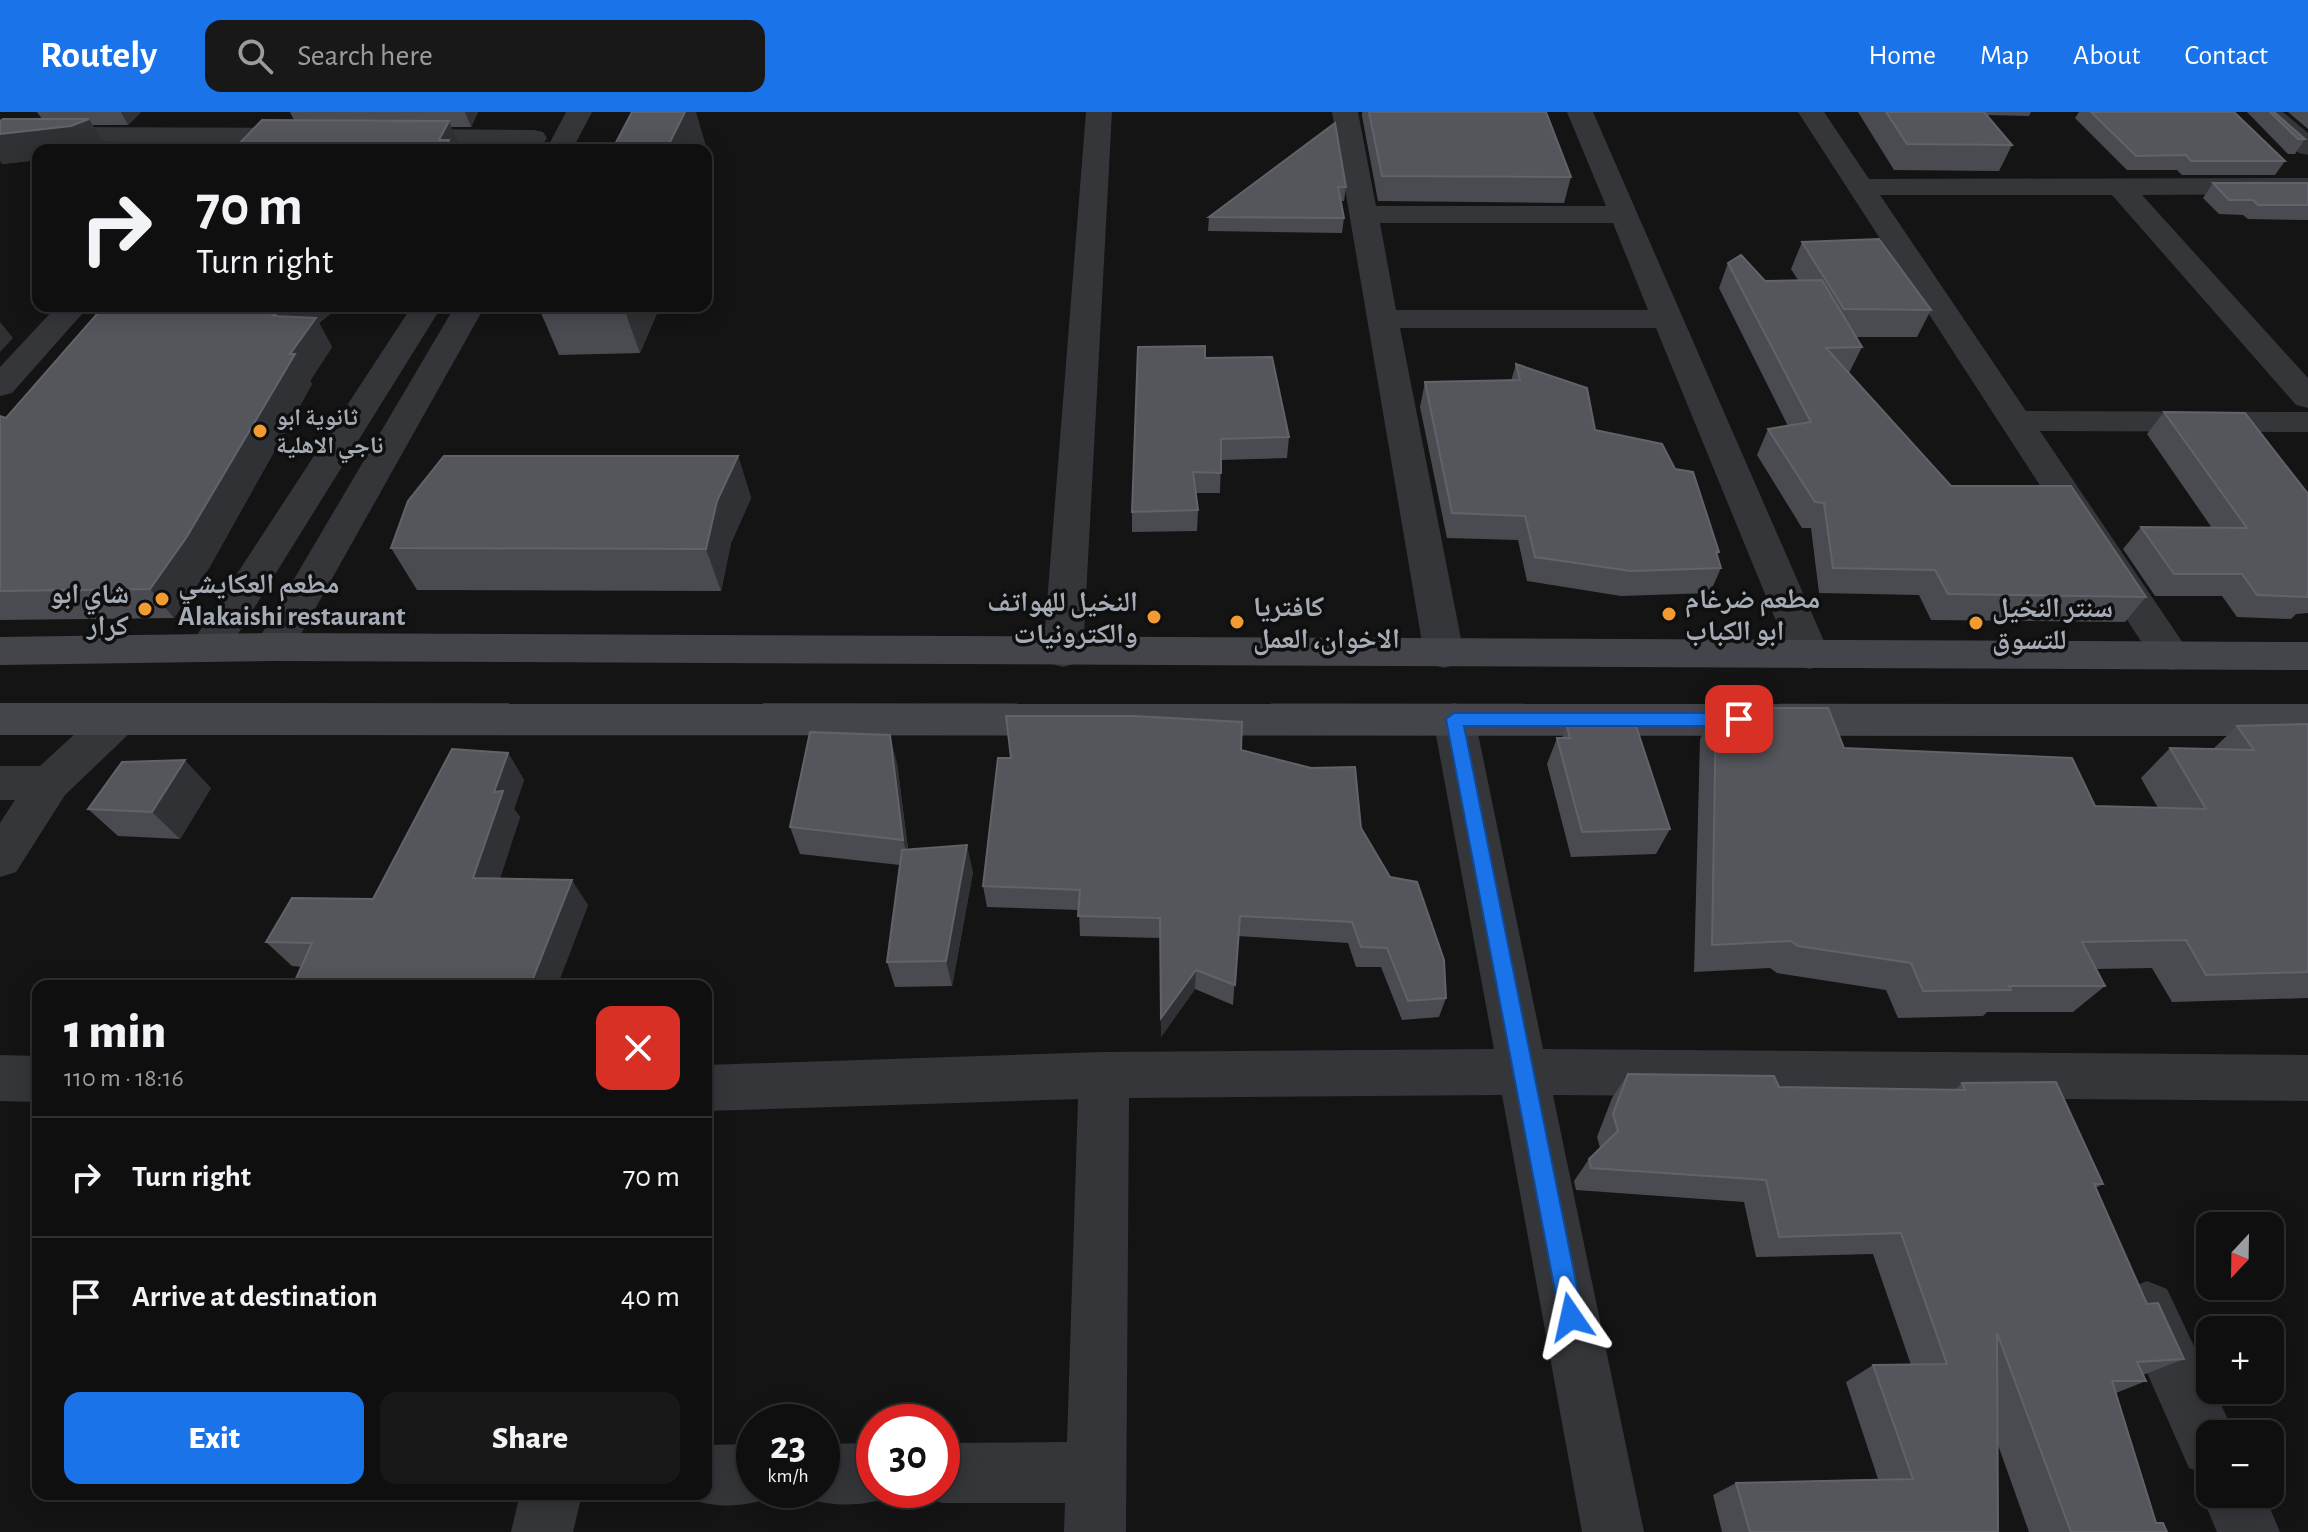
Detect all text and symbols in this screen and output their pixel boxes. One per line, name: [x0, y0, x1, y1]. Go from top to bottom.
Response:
search box: [205, 20, 765, 92]
icon: search: [233, 34, 277, 78]
text: Routely: [40, 37, 157, 75]
text: Search here: [297, 41, 433, 71]
text: Home: [1869, 42, 1936, 70]
text: Map: [1980, 42, 2029, 70]
text: About: [2073, 42, 2141, 70]
text: Contact: [2185, 42, 2268, 70]
icon: right: [64, 176, 168, 280]
text: 70 m: [196, 179, 303, 235]
text: Turn right: [196, 244, 333, 280]
place label: ثانوية ابو ناجي الاهلية: [276, 406, 383, 464]
marker: ثانوية ابو ناجي الاهلية: [251, 422, 269, 440]
place label: مطعم العكايشي Alakaishi restaurant: [178, 571, 406, 631]
place label: شاي ابو كرار: [50, 581, 129, 641]
place label: مطعم ضرغام ابو الكباب: [1685, 586, 1820, 647]
place label: النخيل للهواتف والكترونيات: [987, 589, 1138, 650]
marker: مطعم العكايشي Alakaishi restaurant: [153, 590, 171, 608]
place label: كافتريا الاخوان، العمل: [1253, 594, 1400, 656]
place label: سنتر النخيل للتسوق: [1992, 595, 2113, 656]
marker: شاي ابو كرار: [136, 600, 154, 618]
marker: مطعم ضرغام ابو الكباب: [1660, 605, 1678, 623]
marker: النخيل للهواتف والكترونيات: [1145, 608, 1163, 626]
marker: كافتريا الاخوان، العمل: [1228, 613, 1246, 631]
marker: سنتر النخيل للتسوق: [1967, 614, 1985, 632]
pin: [1705, 685, 1773, 753]
icon: arrive: [1717, 697, 1761, 741]
button: close: [596, 1006, 680, 1090]
text: 1 min: [64, 1009, 166, 1057]
text: 110 m · 18:16: [64, 1065, 184, 1091]
icon: right: [64, 1155, 108, 1199]
text: Turn right: [132, 1162, 251, 1192]
text: 70 m: [623, 1162, 680, 1192]
north arrow: [2196, 1212, 2284, 1300]
map controls: [2196, 1212, 2284, 1508]
icon: arrive: [64, 1275, 108, 1319]
position arrow: [1529, 1275, 1613, 1359]
text: Arrive at destination: [132, 1282, 378, 1312]
text: 40 m: [621, 1282, 680, 1312]
button: +: [2196, 1316, 2284, 1404]
button: Exit: [64, 1392, 364, 1484]
button: Share: [380, 1392, 680, 1484]
speed limit sign: 30: [856, 1404, 960, 1508]
button: −: [2196, 1420, 2284, 1508]
text: 23: [770, 1426, 806, 1466]
text: km/h: [767, 1466, 809, 1486]

